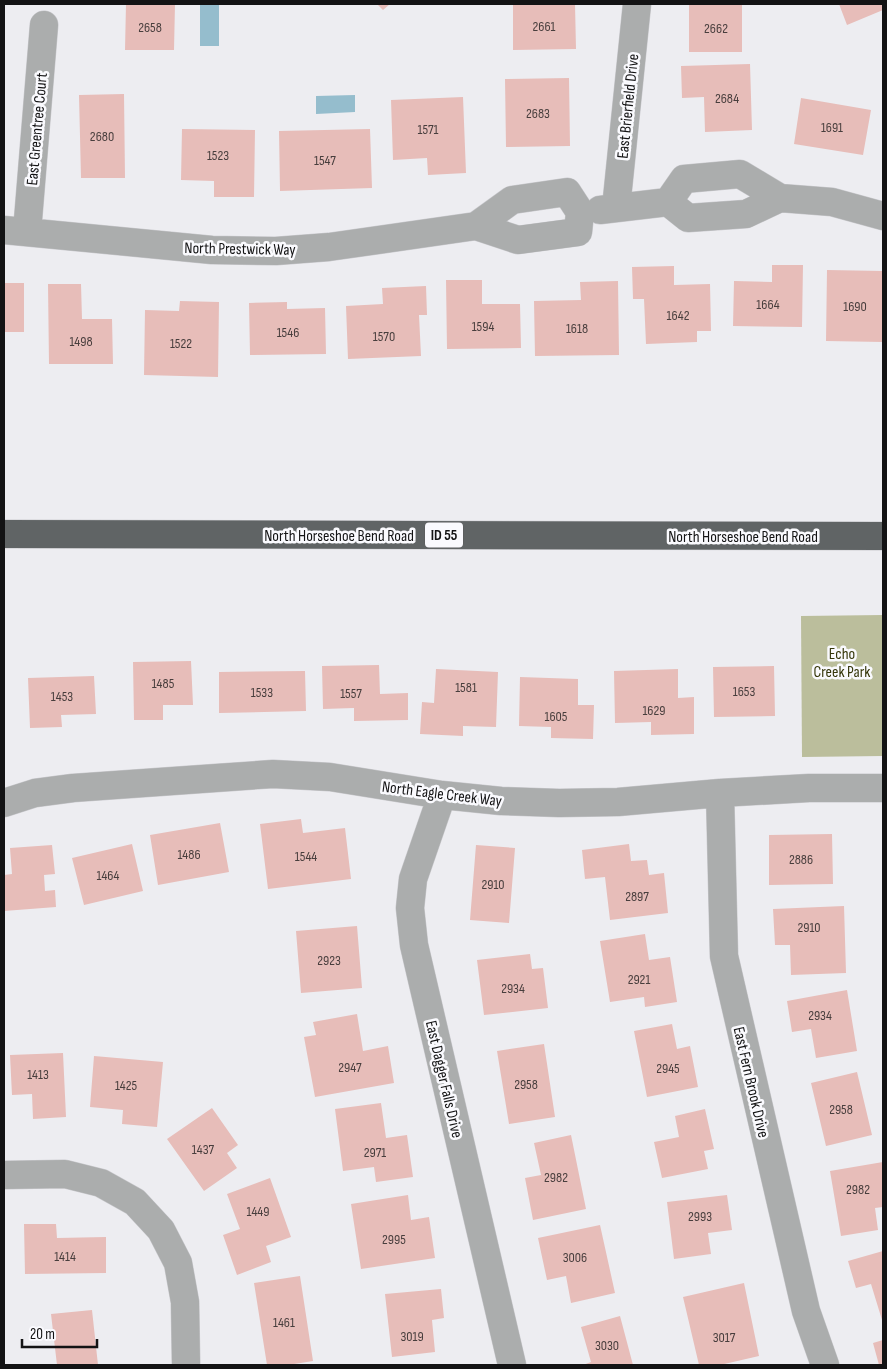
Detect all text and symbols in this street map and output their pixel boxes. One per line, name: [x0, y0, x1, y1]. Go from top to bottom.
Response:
house number: 2661: [533, 18, 556, 35]
house number: 2658: [138, 19, 162, 36]
house number: 2662: [704, 20, 728, 37]
street label: East Brierfield Drive: [614, 53, 643, 159]
street label: East Greentree Court: [23, 72, 52, 186]
house number: 2684: [715, 90, 739, 107]
house number: 2683: [526, 105, 550, 122]
house number: 1691: [821, 119, 843, 136]
house number: 1571: [417, 121, 439, 138]
house number: 2680: [90, 128, 114, 145]
house number: 1523: [207, 147, 229, 164]
house number: 1547: [314, 152, 336, 169]
street label: North Prestwick Way: [184, 239, 296, 260]
house number: 1664: [756, 296, 780, 313]
house number: 1690: [843, 298, 867, 315]
house number: 1642: [667, 307, 690, 324]
house number: 1594: [472, 318, 494, 335]
house number: 1618: [566, 320, 588, 337]
house number: 1546: [277, 324, 299, 341]
house number: 1570: [373, 328, 395, 345]
house number: 1498: [69, 333, 93, 350]
house number: 1522: [170, 335, 192, 352]
road number: ID 55: [425, 522, 463, 548]
street label: North Horseshoe Bend Road: [264, 527, 414, 546]
street label: North Horseshoe Bend Road: [668, 528, 818, 547]
park label: Echo Creek Park: [814, 645, 870, 682]
house number: 1485: [152, 675, 175, 692]
house number: 1581: [455, 679, 477, 696]
house number: 1653: [733, 683, 755, 700]
house number: 1533: [251, 684, 273, 701]
house number: 1557: [340, 685, 362, 702]
house number: 1453: [51, 688, 73, 705]
house number: 1629: [642, 702, 666, 719]
house number: 1605: [545, 708, 568, 725]
street label: North Eagle Creek Way: [381, 778, 503, 811]
house number: 1486: [177, 846, 201, 863]
house number: 1544: [295, 848, 317, 865]
house number: 2886: [789, 851, 813, 868]
house number: 1464: [97, 867, 120, 884]
house number: 2910: [481, 876, 505, 893]
house number: 2897: [625, 888, 649, 905]
house number: 2910: [797, 919, 821, 936]
house number: 2923: [317, 952, 341, 969]
house number: 2921: [628, 971, 650, 988]
house number: 2934: [501, 980, 525, 997]
house number: 2934: [808, 1007, 832, 1024]
street label: East Dagger Falls Drive: [421, 1019, 466, 1140]
street label: East Fern Brook Drive: [729, 1025, 773, 1140]
house number: 2947: [338, 1059, 362, 1076]
house number: 2945: [656, 1060, 680, 1077]
house number: 1413: [27, 1066, 49, 1083]
house number: 2958: [514, 1076, 538, 1093]
house number: 1425: [115, 1077, 137, 1094]
house number: 2958: [829, 1101, 853, 1118]
house number: 1437: [192, 1141, 215, 1158]
house number: 2971: [364, 1144, 386, 1161]
house number: 2982: [544, 1169, 568, 1186]
house number: 2982: [846, 1181, 870, 1198]
house number: 1449: [247, 1203, 269, 1220]
house number: 2993: [688, 1208, 712, 1225]
house number: 2995: [382, 1231, 406, 1248]
house number: 1414: [54, 1248, 76, 1265]
house number: 3006: [563, 1249, 587, 1266]
house number: 1461: [273, 1314, 295, 1331]
scale bar: [22, 1316, 98, 1348]
text: 20 m: [30, 1325, 55, 1344]
house number: 3019: [400, 1328, 424, 1345]
house number: 3017: [713, 1329, 736, 1346]
house number: 3030: [595, 1337, 619, 1354]

